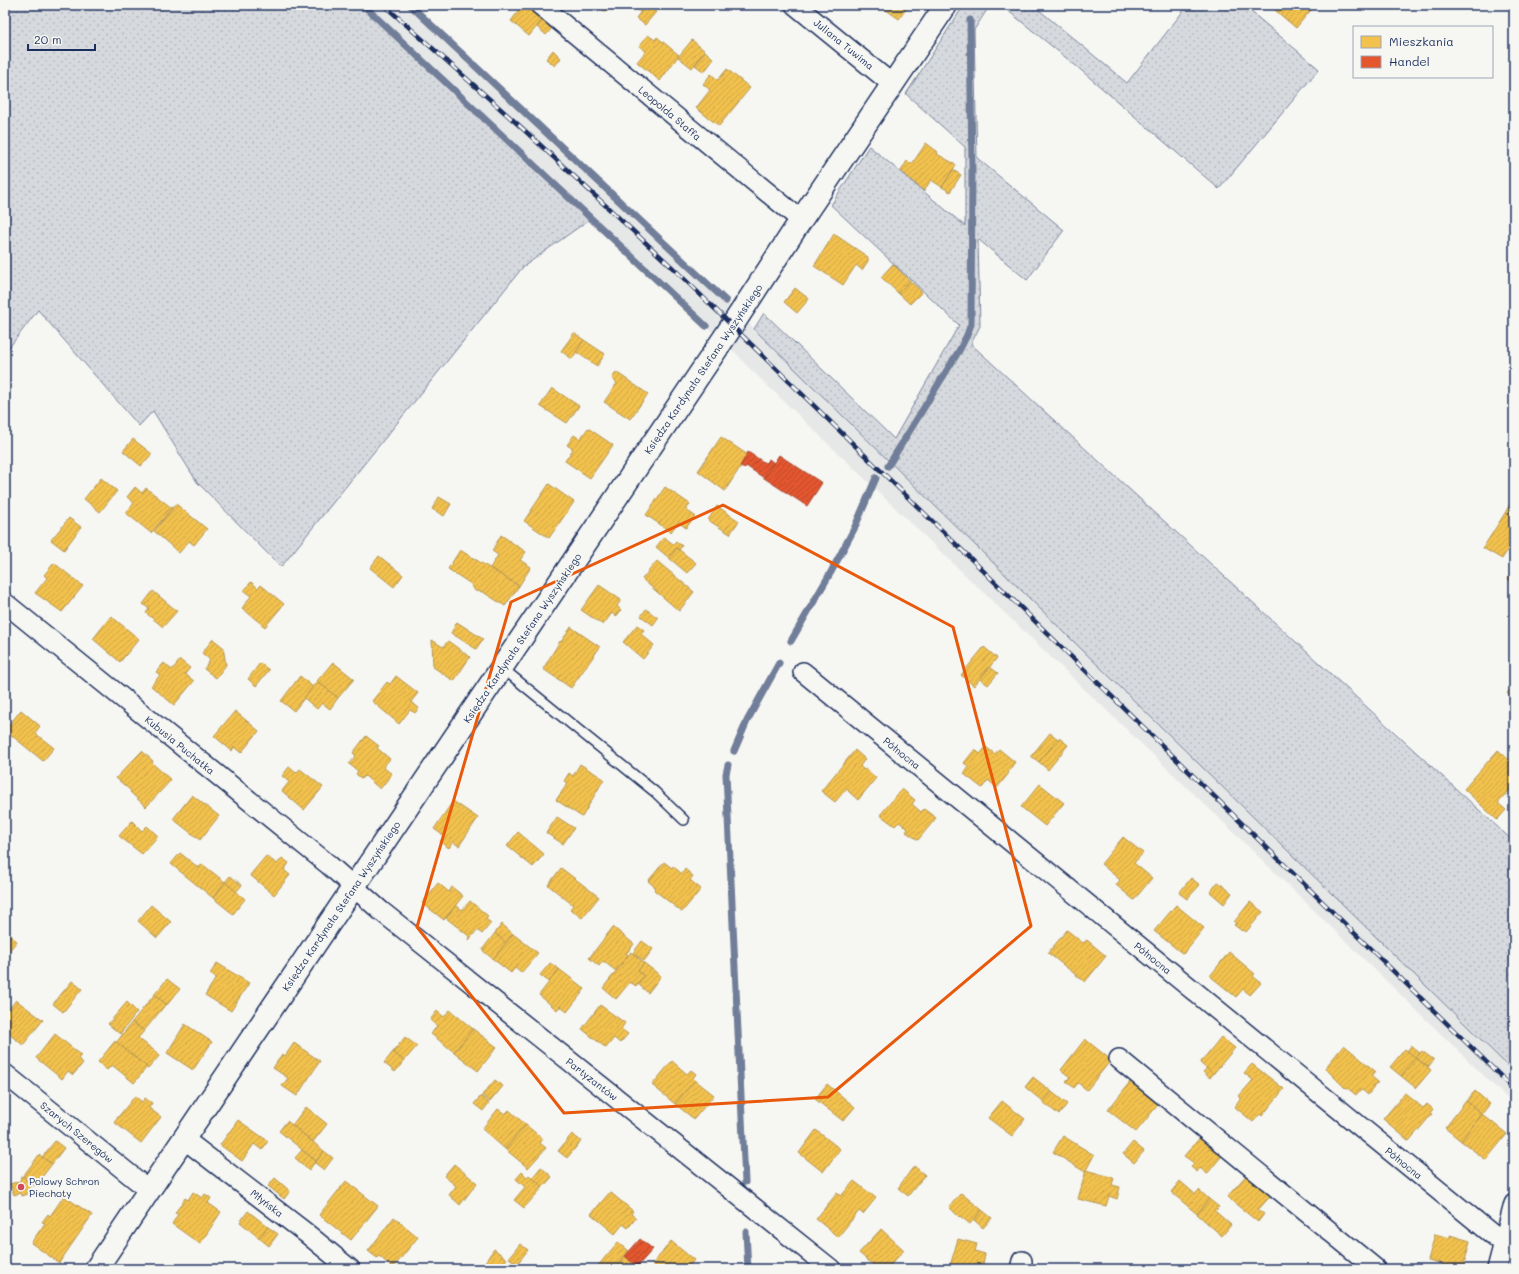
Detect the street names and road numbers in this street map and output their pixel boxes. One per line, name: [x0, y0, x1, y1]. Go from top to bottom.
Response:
street label: Juliana Tuwima: [811, 15, 877, 73]
street label: Leopolda Staffa: [636, 83, 704, 143]
street label: Księdza Kardynała Stefana Wyszyńskiego: [641, 281, 765, 457]
street label: Księdza Kardynała Stefana Wyszyńskiego: [460, 550, 584, 726]
street label: Kubusia Puchatka: [142, 712, 218, 778]
street label: Północna: [880, 734, 924, 772]
street label: Księdza Kardynała Stefana Wyszyńskiego: [279, 818, 403, 994]
street label: Północna: [1131, 939, 1175, 977]
street label: Partyzantów: [563, 1054, 621, 1104]
street label: Szarych Szeregów: [37, 1098, 117, 1166]
street label: Północna: [1382, 1144, 1426, 1182]
street label: Młyńska: [248, 1186, 286, 1220]

